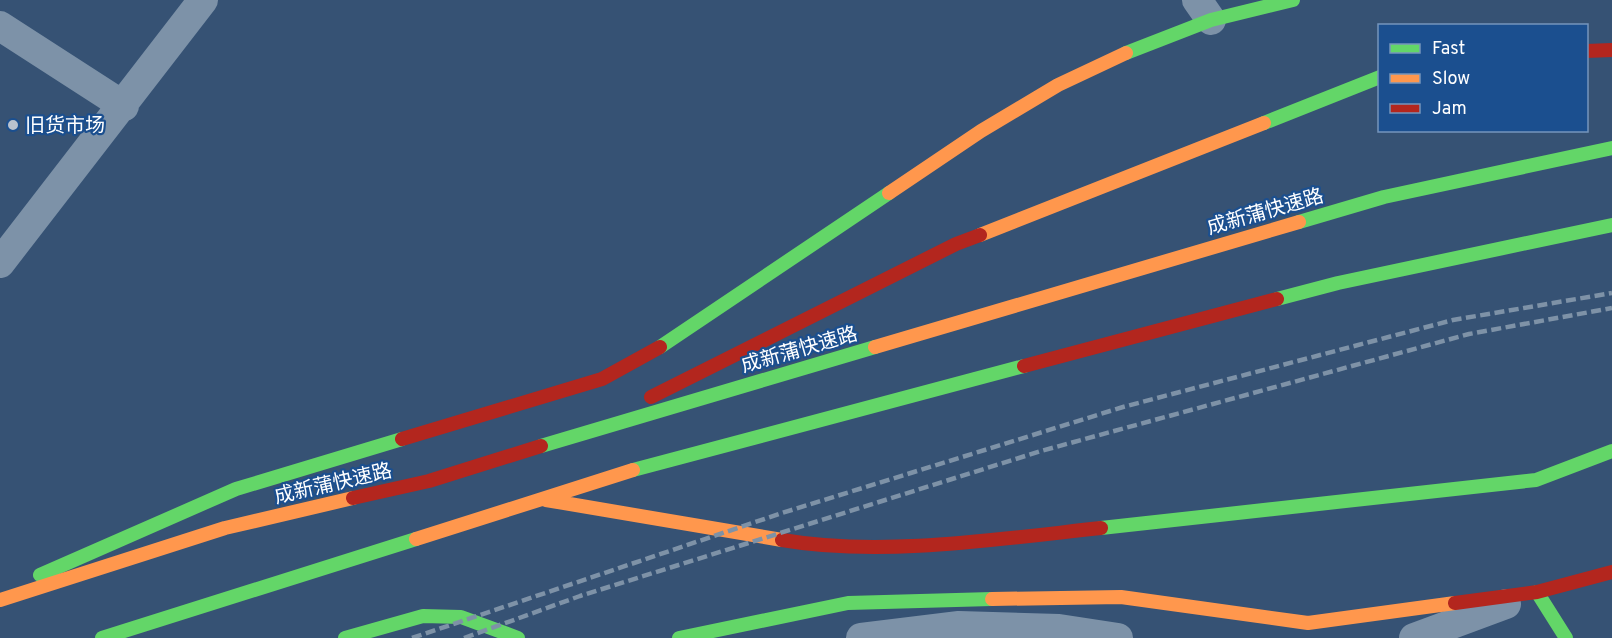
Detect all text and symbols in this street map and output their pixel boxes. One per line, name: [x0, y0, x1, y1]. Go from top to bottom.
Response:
legend: [1378, 24, 1588, 132]
text: Fast: [1432, 38, 1465, 61]
text: Slow: [1432, 68, 1470, 91]
text: Jam: [1432, 98, 1467, 121]
place label: 旧货市场: [25, 114, 105, 140]
marker: 旧货市场: [6, 118, 20, 132]
street label: 成新蒲快速路: [1204, 184, 1327, 242]
street label: 成新蒲快速路: [738, 322, 861, 380]
street label: 成新蒲快速路: [272, 459, 395, 511]

